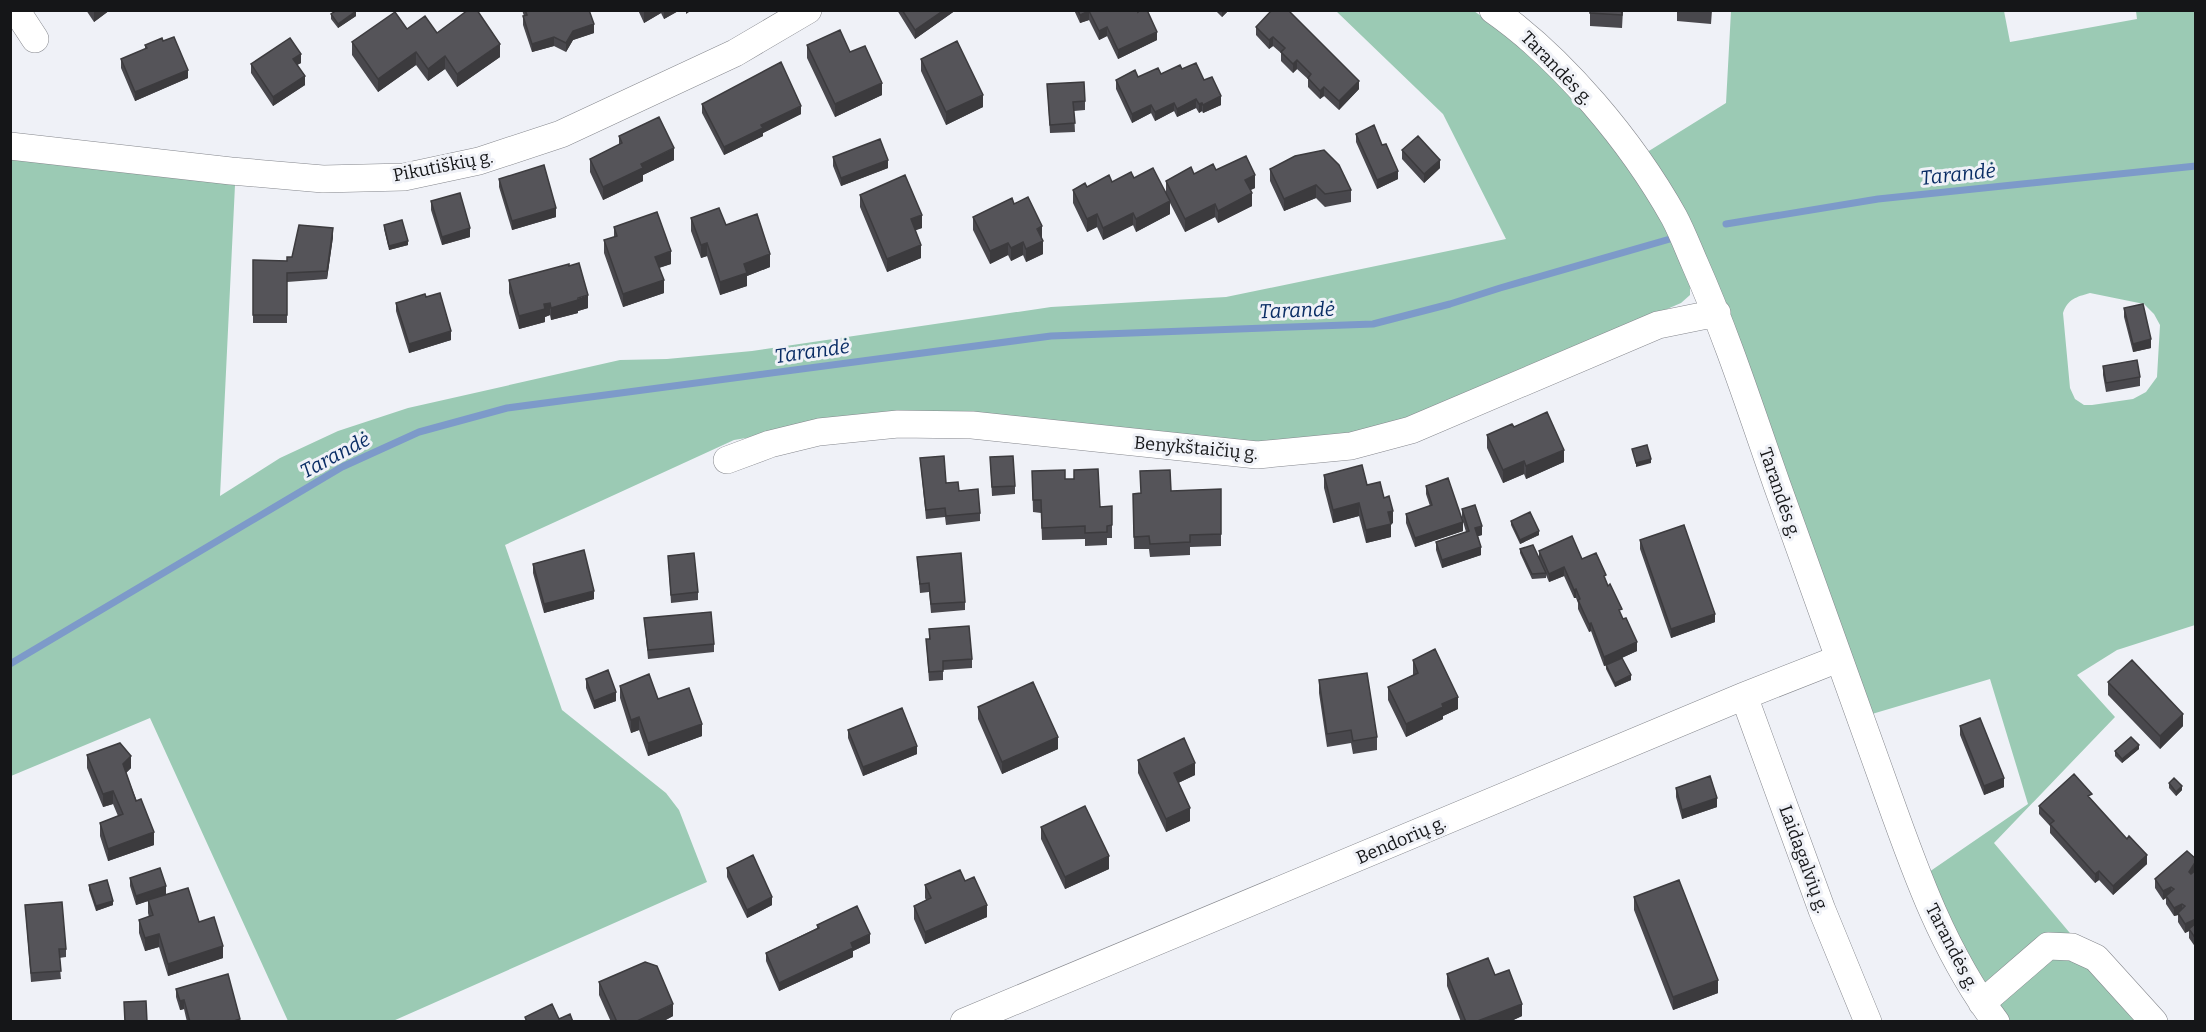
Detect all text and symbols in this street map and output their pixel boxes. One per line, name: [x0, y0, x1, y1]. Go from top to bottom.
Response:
street label: Tarandės g.: [1516, 26, 1598, 110]
street label: Pikutiškių g.: [391, 146, 495, 186]
water label: Tarandė: [1919, 158, 1997, 190]
water label: Tarandė: [1259, 297, 1335, 323]
water label: Tarandė: [773, 334, 851, 368]
water label: Tarandė: [296, 427, 374, 483]
street label: Benykštaičių g.: [1133, 432, 1259, 464]
street label: Tarandės g.: [1754, 445, 1806, 541]
street label: Laidagalvių g.: [1774, 802, 1834, 916]
street label: Bendorių g.: [1353, 811, 1449, 869]
street label: Tarandės g.: [1921, 900, 1983, 994]

